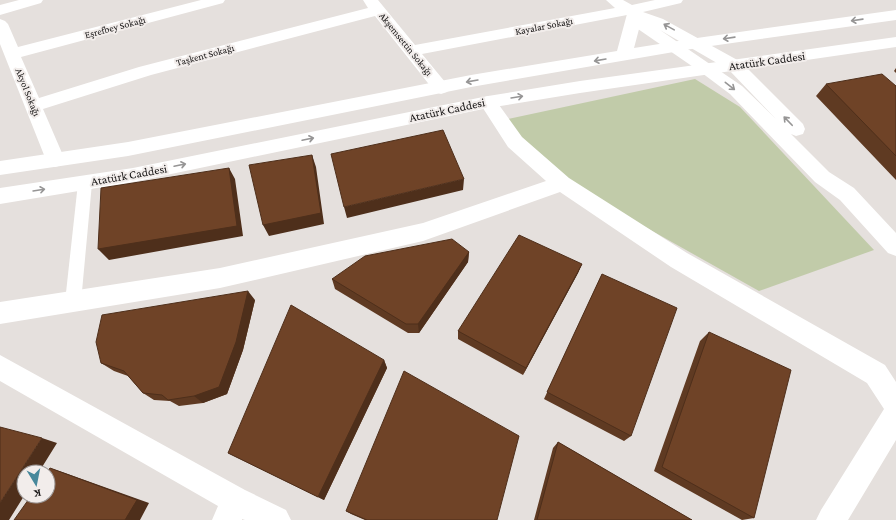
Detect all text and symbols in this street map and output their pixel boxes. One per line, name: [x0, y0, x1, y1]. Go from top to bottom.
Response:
street label: Akşemsettin Sokağı: [377, 10, 435, 78]
street label: Eşrefbey Sokağı: [83, 14, 147, 40]
street label: Kayalar Sokağı: [514, 15, 574, 37]
one-way arrow: [851, 16, 864, 24]
one-way arrow: [663, 23, 675, 31]
one-way arrow: [723, 34, 736, 42]
street label: Taşkent Sokağı: [175, 42, 236, 68]
street label: Atatürk Caddesi: [728, 49, 806, 73]
one-way arrow: [594, 56, 607, 64]
street label: Akyol Sokağı: [13, 66, 43, 118]
one-way arrow: [466, 78, 479, 86]
one-way arrow: [725, 82, 736, 90]
one-way arrow: [511, 93, 524, 101]
street label: Atatürk Caddesi: [408, 95, 486, 125]
one-way arrow: [783, 116, 793, 126]
one-way arrow: [301, 135, 314, 143]
street label: Atatürk Caddesi: [90, 161, 168, 189]
one-way arrow: [173, 161, 186, 169]
one-way arrow: [32, 186, 45, 194]
north arrow: [16, 464, 56, 504]
text: K: [32, 487, 42, 501]

